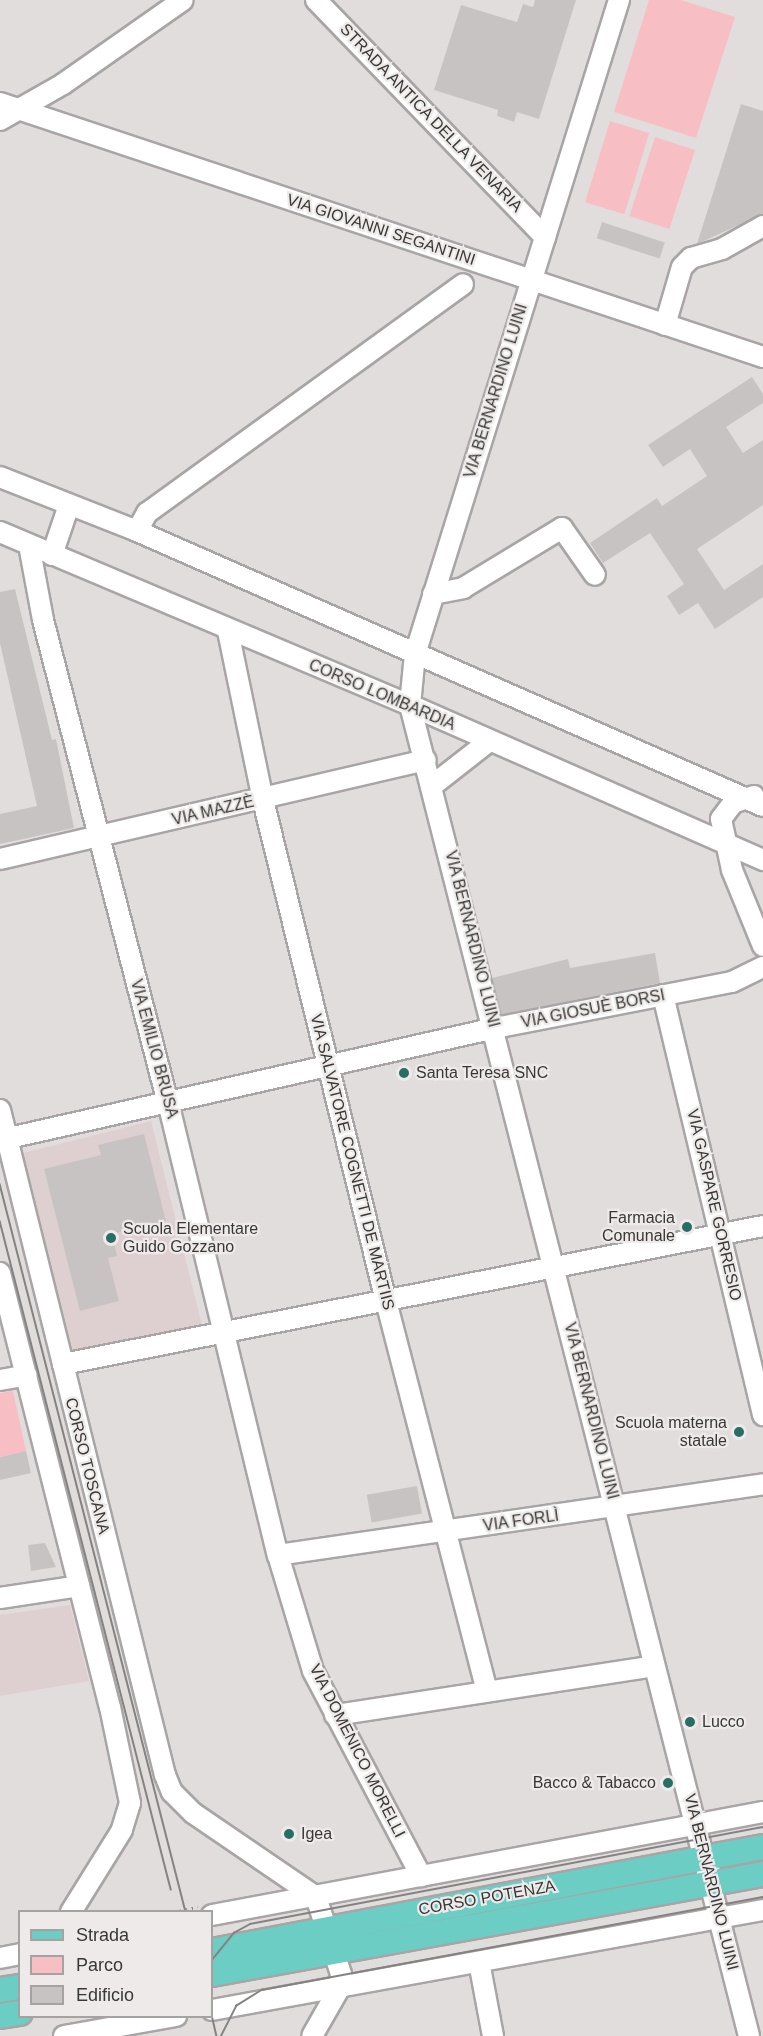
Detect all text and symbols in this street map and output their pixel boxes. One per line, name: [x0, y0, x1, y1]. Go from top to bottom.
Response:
street label: STRADA ANTICA DELLA VENARIA: [335, 19, 527, 217]
street label: VIA GIOVANNI SEGANTINI: [284, 190, 478, 270]
street label: VIA BERNARDINO LUINI: [460, 301, 532, 481]
street label: CORSO LOMBARDIA: [306, 655, 458, 735]
street label: VIA MAZZÈ: [170, 792, 256, 830]
street label: VIA BERNARDINO LUINI: [441, 848, 503, 1030]
street label: VIA EMILIO BRUSA: [126, 977, 182, 1121]
street label: VIA GIOSUÈ BORSI: [519, 986, 667, 1032]
street label: VIA SALVATORE COGNETTI DE MARTIIS: [306, 1012, 398, 1312]
place label: Santa Teresa SNC: [416, 1063, 549, 1083]
marker: Santa Teresa SNC: [397, 1066, 411, 1080]
street label: VIA GASPARE GORRESIO: [682, 1107, 746, 1303]
place label: Farmacia Comunale: [602, 1208, 675, 1246]
place label: Scuola Elementare Guido Gozzano: [123, 1219, 258, 1257]
marker: Farmacia Comunale: [680, 1220, 694, 1234]
marker: Scuola Elementare Guido Gozzano: [104, 1231, 118, 1245]
street label: VIA BERNARDINO LUINI: [560, 1320, 622, 1502]
street label: CORSO TOSCANA: [61, 1396, 113, 1536]
place label: Scuola materna statale: [615, 1413, 727, 1451]
marker: Scuola materna statale: [732, 1425, 746, 1439]
street label: VIA FORLÌ: [481, 1506, 561, 1536]
street label: VIA DOMENICO MORELLI: [305, 1661, 409, 1841]
place label: Lucco: [702, 1712, 745, 1732]
marker: Lucco: [683, 1715, 697, 1729]
place label: Bacco & Tabacco: [532, 1773, 656, 1793]
marker: Bacco & Tabacco: [661, 1776, 675, 1790]
street label: VIA BERNARDINO LUINI: [680, 1791, 742, 1973]
place label: Igea: [301, 1824, 332, 1844]
marker: Igea: [282, 1827, 296, 1841]
street label: CORSO POTENZA: [417, 1877, 557, 1919]
legend: [18, 1910, 213, 2018]
text: Strada: [76, 1925, 129, 1945]
text: Parco: [76, 1955, 123, 1975]
text: Edificio: [76, 1985, 134, 2005]

